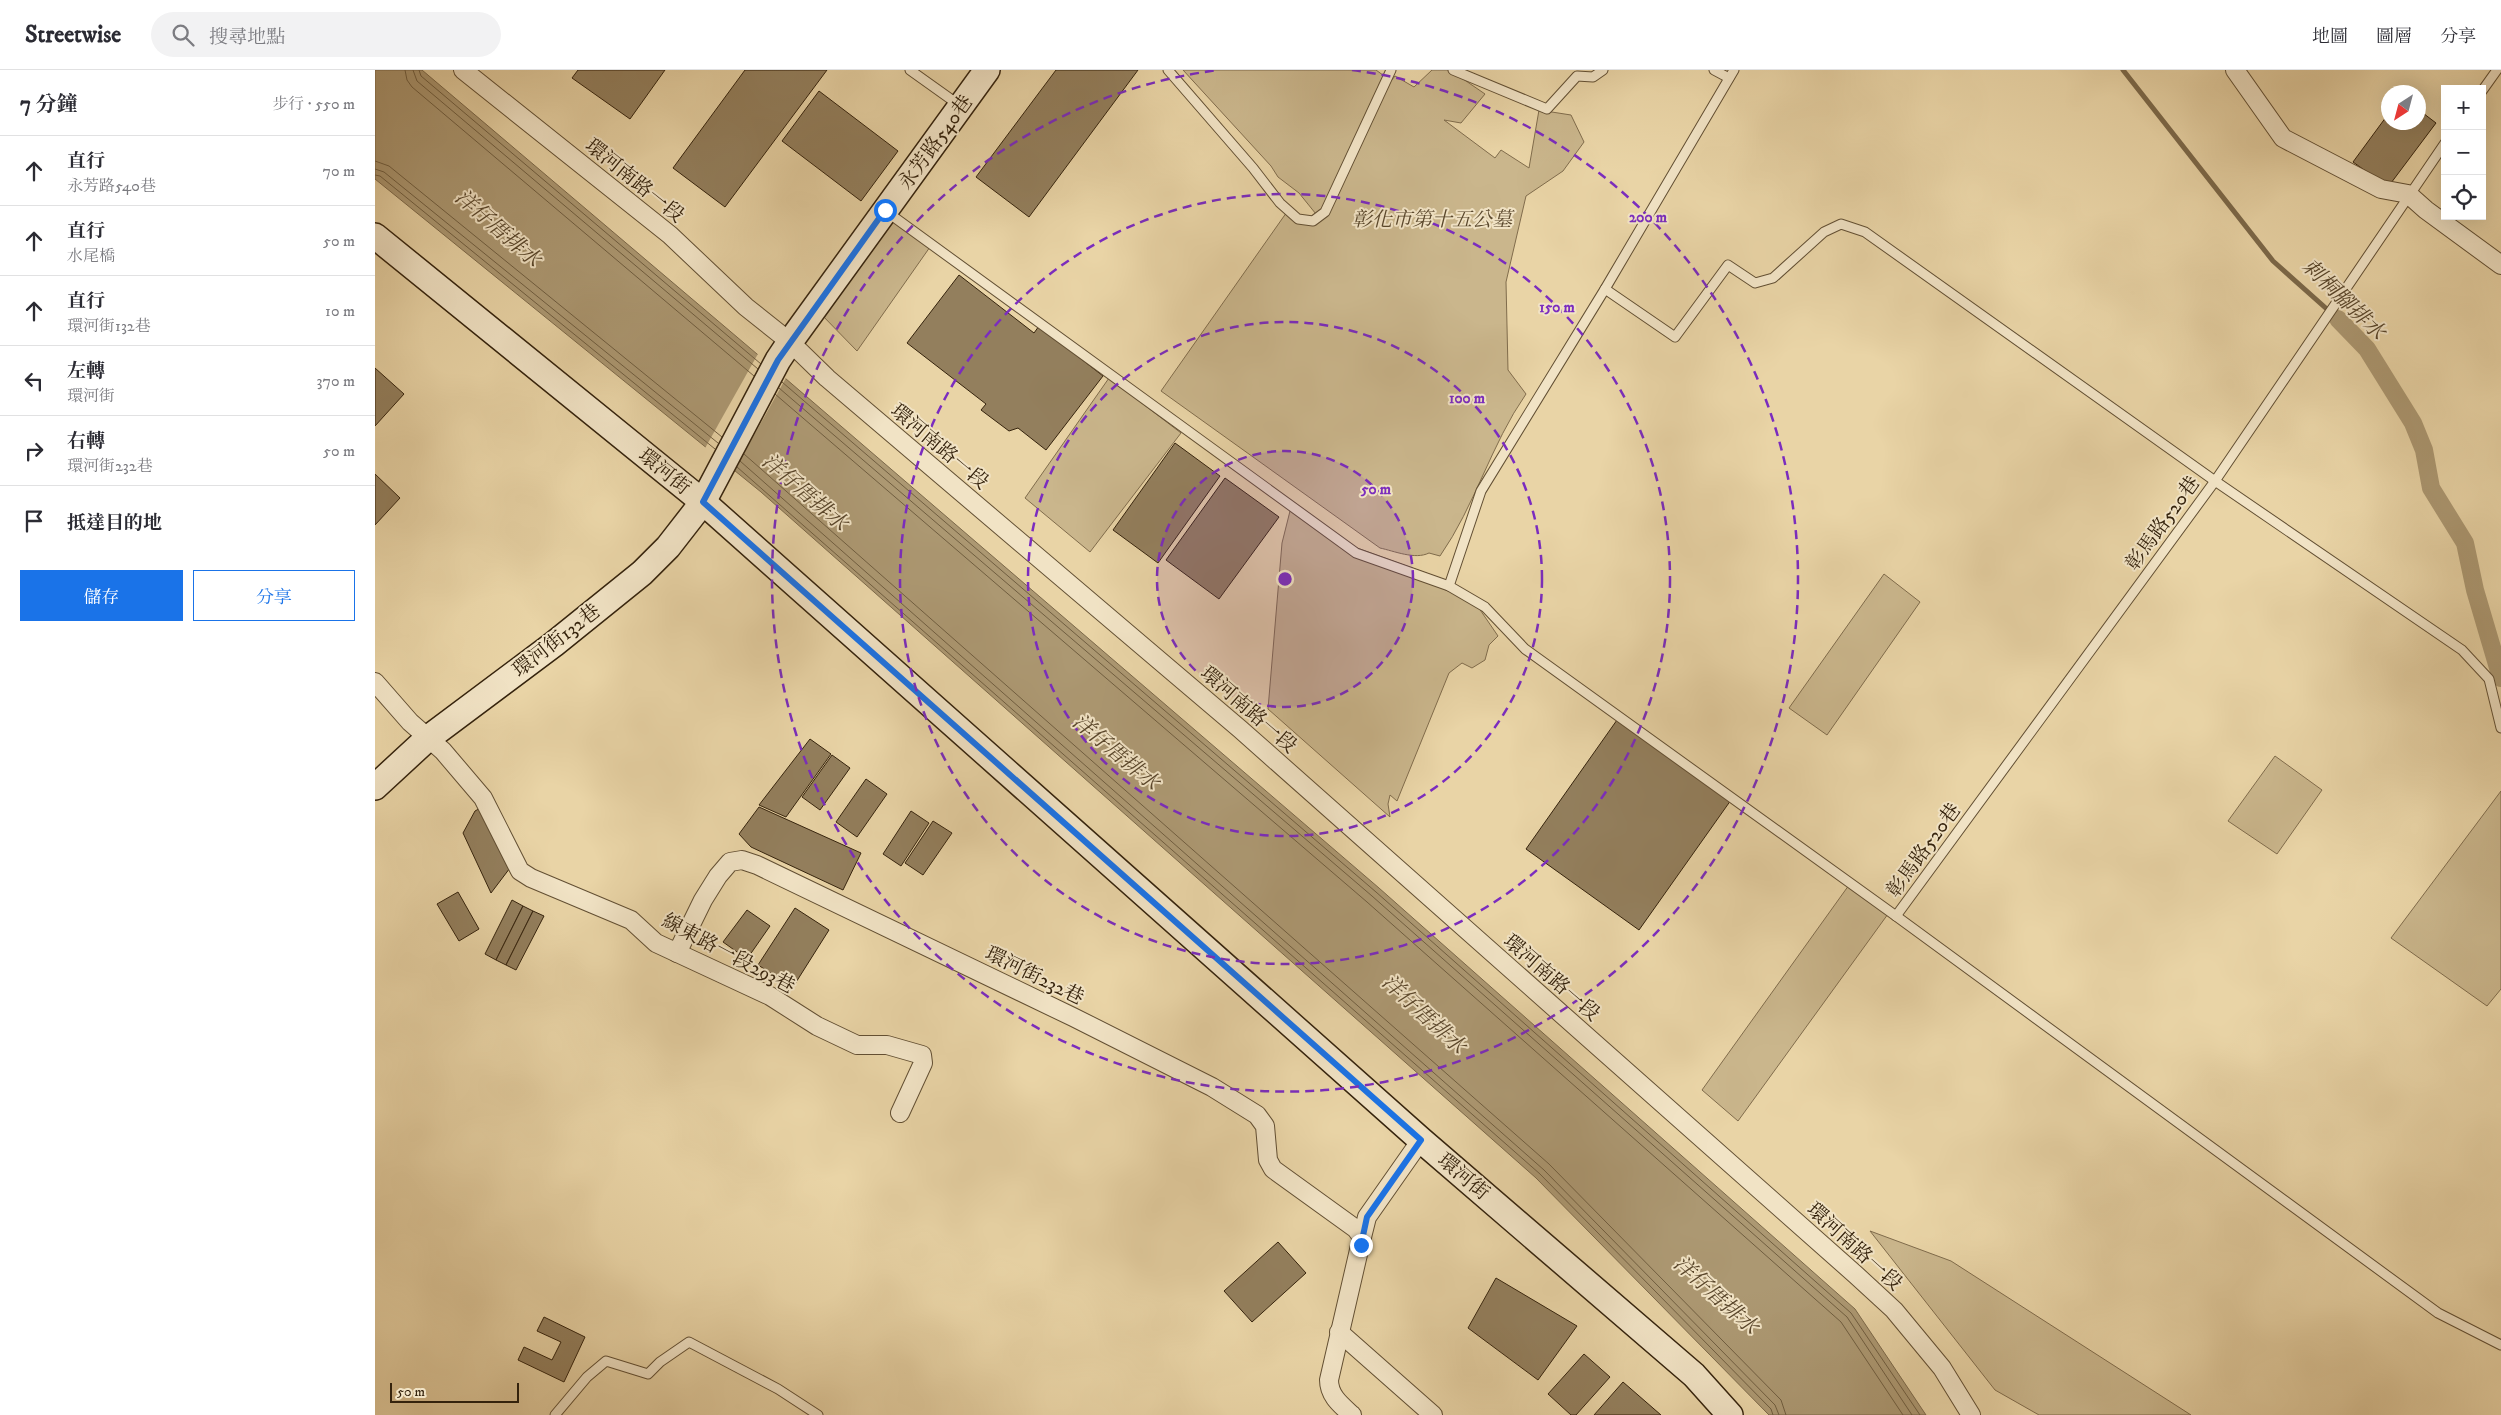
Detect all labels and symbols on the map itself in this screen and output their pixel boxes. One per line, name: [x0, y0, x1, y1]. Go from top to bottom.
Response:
north arrow: [2381, 85, 2426, 130]
street label: 永芳路540巷: [893, 91, 979, 195]
street label: 環河南路一段: [580, 134, 689, 229]
water label: 洋仔厝排水: [449, 185, 547, 274]
route start: [874, 199, 897, 222]
park label: 彰化市第十五公墓: [1352, 208, 1515, 233]
text: 200 m: [1629, 208, 1668, 227]
water label: 刺桐腳排水: [2297, 254, 2392, 347]
text: 150 m: [1539, 298, 1575, 317]
text: 100 m: [1449, 389, 1486, 408]
street label: 環河南路一段: [885, 399, 993, 495]
street label: 環河街: [633, 444, 695, 501]
water label: 洋仔厝排水: [756, 449, 854, 538]
street label: 彰馬路520巷: [2121, 472, 2206, 576]
text: 50 m: [1360, 480, 1392, 499]
centre of rings: [1276, 570, 1294, 588]
street label: 環河街132巷: [508, 599, 606, 683]
street label: 環河南路一段: [1195, 661, 1301, 759]
water label: 洋仔厝排水: [1067, 709, 1165, 798]
street label: 彰馬路520巷: [1882, 799, 1967, 903]
street label: 線東路一段293巷: [657, 909, 799, 1000]
street label: 環河南路一段: [1498, 929, 1604, 1027]
street label: 環河街232巷: [981, 942, 1088, 1011]
water label: 洋仔厝排水: [1376, 969, 1472, 1061]
street label: 環河街: [1432, 1148, 1494, 1206]
street label: 環河南路一段: [1801, 1198, 1907, 1297]
route end: [1350, 1234, 1373, 1257]
water label: 洋仔厝排水: [1668, 1251, 1765, 1342]
scale bar: [390, 1380, 519, 1403]

